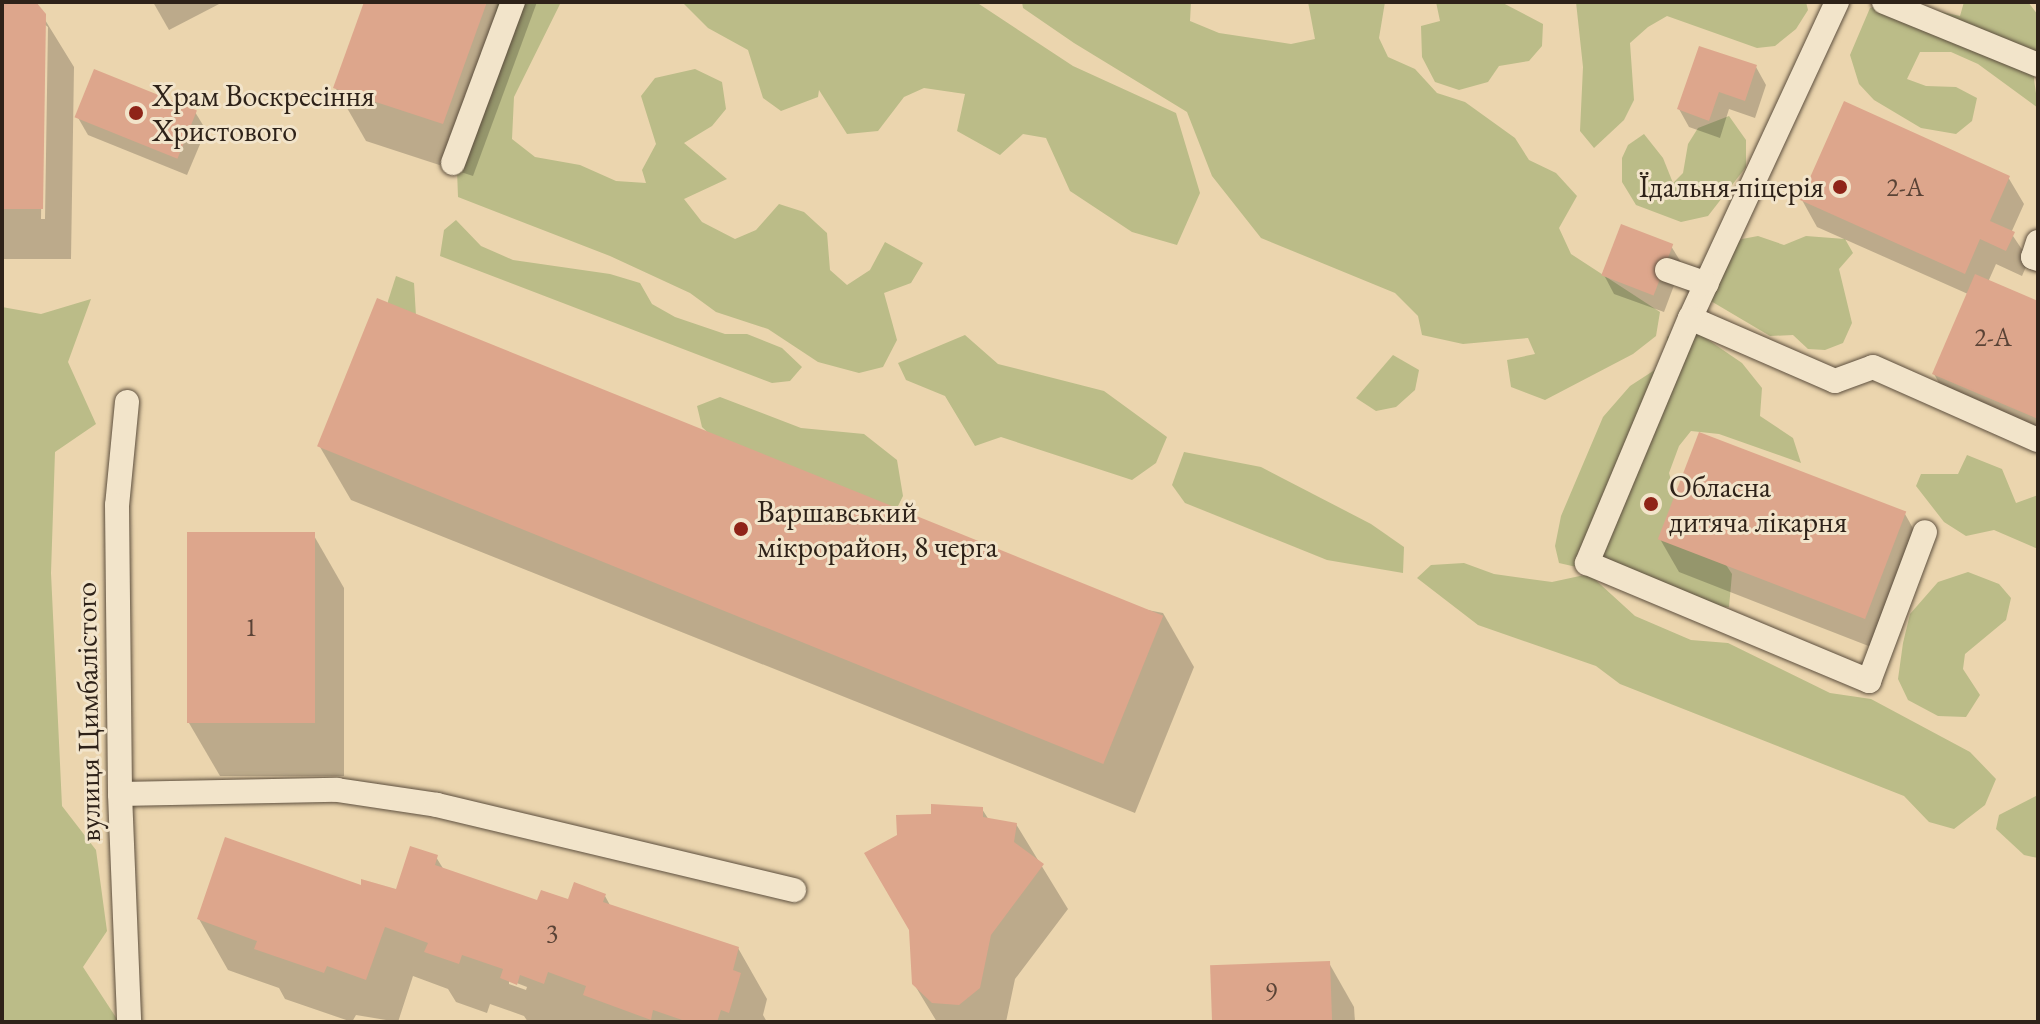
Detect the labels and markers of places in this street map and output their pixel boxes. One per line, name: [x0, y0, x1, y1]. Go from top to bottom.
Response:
place label: Храм Воскресіння Христового: [152, 78, 375, 148]
marker: Храм Воскресіння Христового: [127, 104, 145, 122]
place label: Їдальня-піцерія: [1639, 169, 1824, 205]
marker: Їдальня-піцерія: [1831, 178, 1849, 196]
place label: Обласна дитяча лікарня: [1669, 469, 1847, 540]
marker: Обласна дитяча лікарня: [1640, 493, 1662, 515]
place label: Варшавський мікрорайон, 8 черга: [757, 494, 998, 564]
marker: Варшавський мікрорайон, 8 черга: [732, 520, 750, 538]

